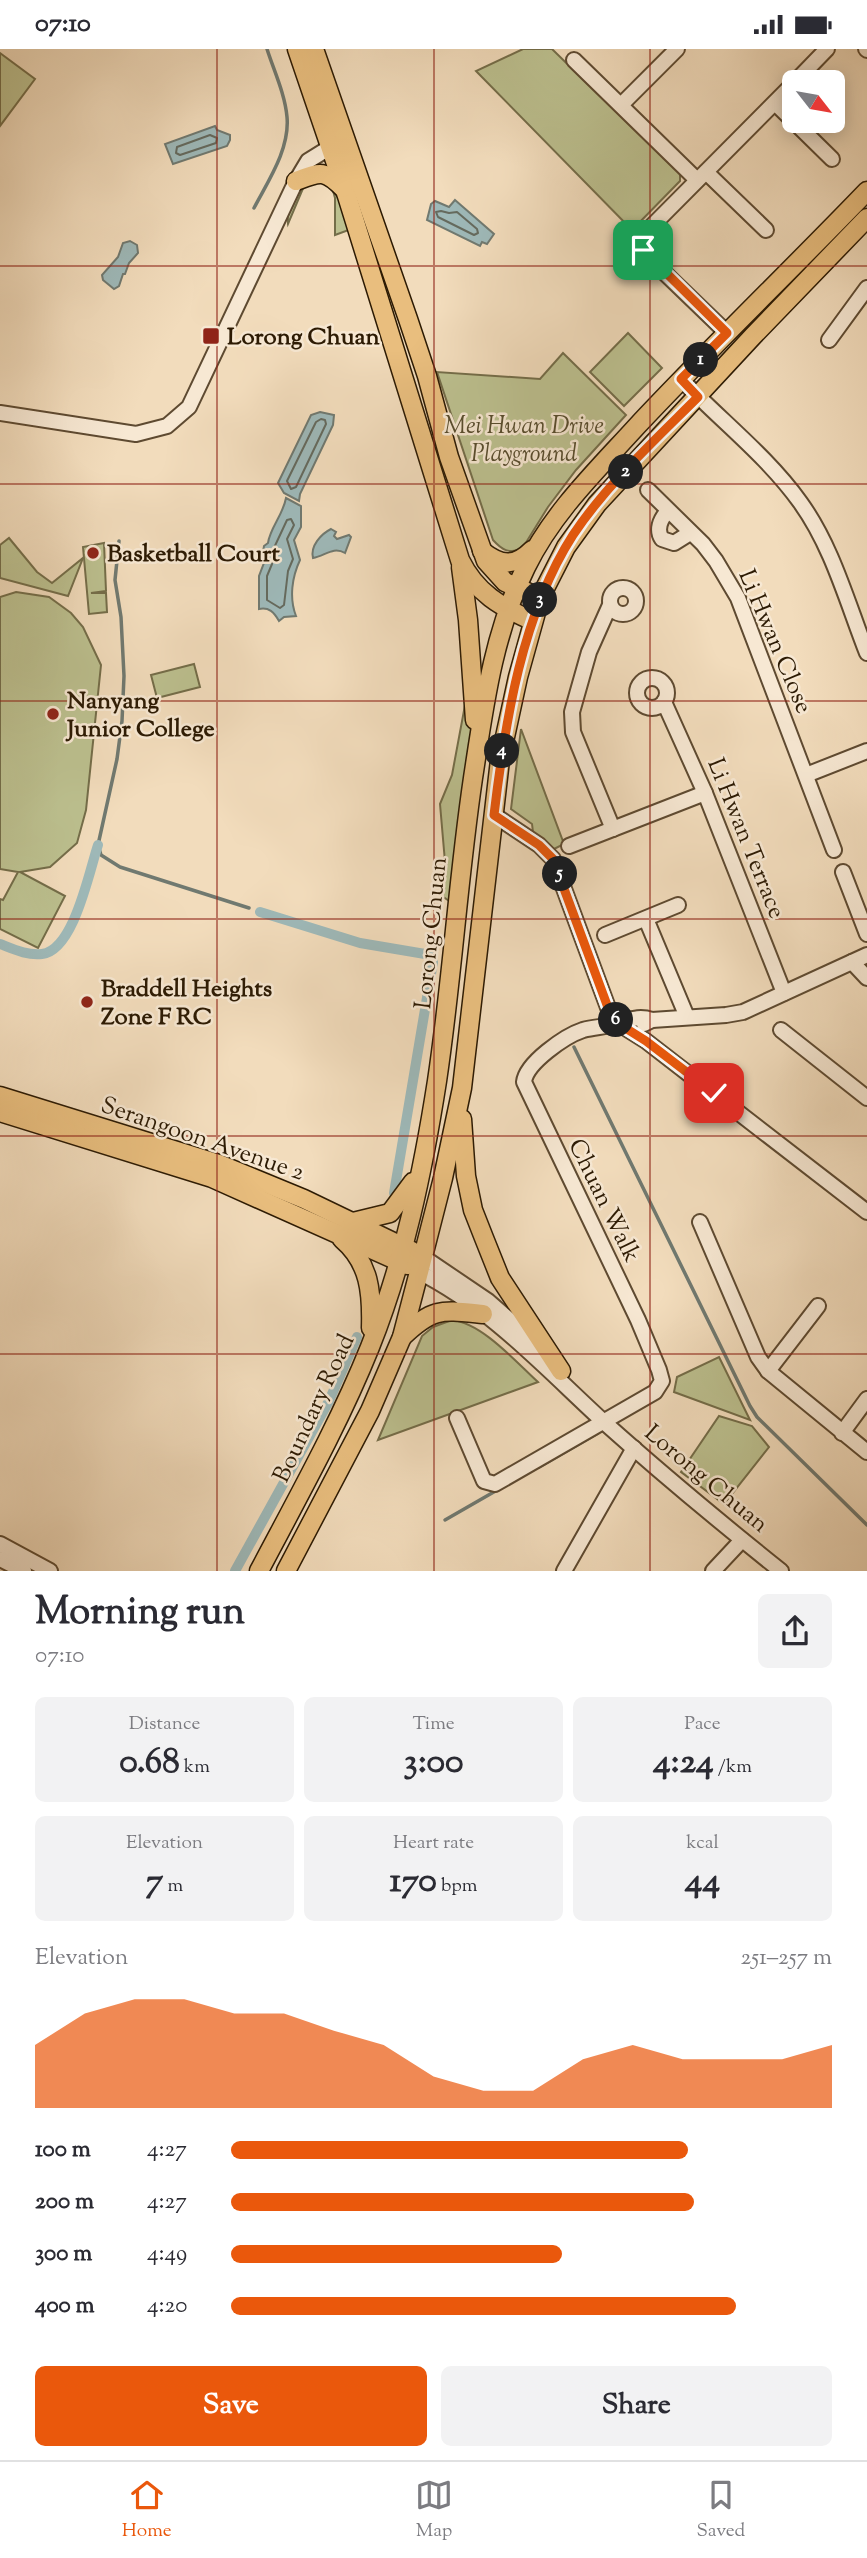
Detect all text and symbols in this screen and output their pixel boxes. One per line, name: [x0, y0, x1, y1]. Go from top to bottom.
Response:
text: 07:10: [35, 6, 91, 43]
north arrow: [782, 70, 845, 133]
map controls: [782, 70, 845, 133]
pin: [613, 220, 673, 280]
icon: arrive: [624, 231, 662, 269]
place label: Lorong Chuan: [227, 321, 381, 355]
marker: Lorong Chuan: [201, 326, 221, 346]
pin: 1: [684, 343, 718, 377]
text: 1: [697, 346, 704, 373]
park label: Mei Hwan Drive Playground: [444, 410, 604, 472]
pin: 2: [608, 455, 644, 489]
text: 2: [621, 458, 630, 485]
place label: Basketball Court: [107, 538, 281, 572]
marker: Basketball Court: [85, 545, 101, 561]
street label: Li Hwan Close: [729, 565, 820, 719]
pin: 3: [522, 583, 558, 617]
text: 3: [536, 586, 543, 613]
place label: Nanyang Junior College: [65, 685, 215, 747]
marker: Nanyang Junior College: [45, 706, 61, 722]
pin: 4: [484, 733, 520, 769]
text: 4: [497, 737, 506, 764]
street label: Li Hwan Terrace: [697, 753, 793, 924]
street label: Lorong Chuan: [407, 855, 457, 1011]
pin: 5: [542, 857, 578, 891]
text: 5: [556, 860, 563, 887]
place label: Braddell Heights Zone F RC: [101, 973, 272, 1035]
marker: Braddell Heights Zone F RC: [79, 994, 95, 1010]
pin: 6: [598, 1003, 634, 1037]
text: 6: [611, 1006, 620, 1033]
pin: [684, 1063, 744, 1123]
icon: check: [695, 1074, 733, 1112]
street label: Serangoon Avenue 2: [96, 1089, 309, 1191]
street label: Chuan Walk: [559, 1133, 648, 1268]
street label: Boundary Road: [266, 1329, 364, 1489]
street label: Lorong Chuan: [636, 1417, 775, 1542]
text: Morning run: [35, 1587, 245, 1641]
button: share: [758, 1594, 832, 1668]
text: 07:10: [35, 1640, 84, 1673]
text: Distance: [129, 1711, 200, 1738]
text: Time: [412, 1711, 455, 1738]
text: Pace: [684, 1711, 721, 1738]
text: 0.68: [119, 1738, 180, 1789]
text: 3:00: [404, 1738, 463, 1789]
text: 4:24: [653, 1738, 714, 1789]
text: km: [180, 1754, 210, 1781]
text: /km: [714, 1754, 752, 1781]
text: Elevation: [126, 1830, 203, 1857]
text: Heart rate: [393, 1830, 474, 1857]
text: kcal: [686, 1830, 719, 1857]
text: 7: [146, 1857, 163, 1908]
text: 170: [390, 1857, 437, 1908]
text: 44: [685, 1857, 720, 1908]
text: m: [163, 1873, 183, 1900]
text: bpm: [437, 1873, 477, 1900]
text: Elevation: [35, 1942, 128, 1975]
text: 251–257 m: [740, 1942, 832, 1975]
text: 100 m: [35, 2134, 91, 2167]
text: 4:27: [147, 2134, 187, 2167]
text: 200 m: [35, 2186, 94, 2219]
text: 4:27: [147, 2186, 187, 2219]
text: 300 m: [35, 2238, 92, 2271]
text: 4:49: [147, 2238, 187, 2271]
text: 400 m: [35, 2290, 95, 2323]
text: 4:20: [147, 2290, 188, 2323]
button: Save: [35, 2366, 427, 2446]
button: Share: [441, 2366, 832, 2446]
tab: Home: [122, 2476, 172, 2545]
tab: Map: [415, 2476, 453, 2545]
tab: Saved: [696, 2476, 745, 2545]

